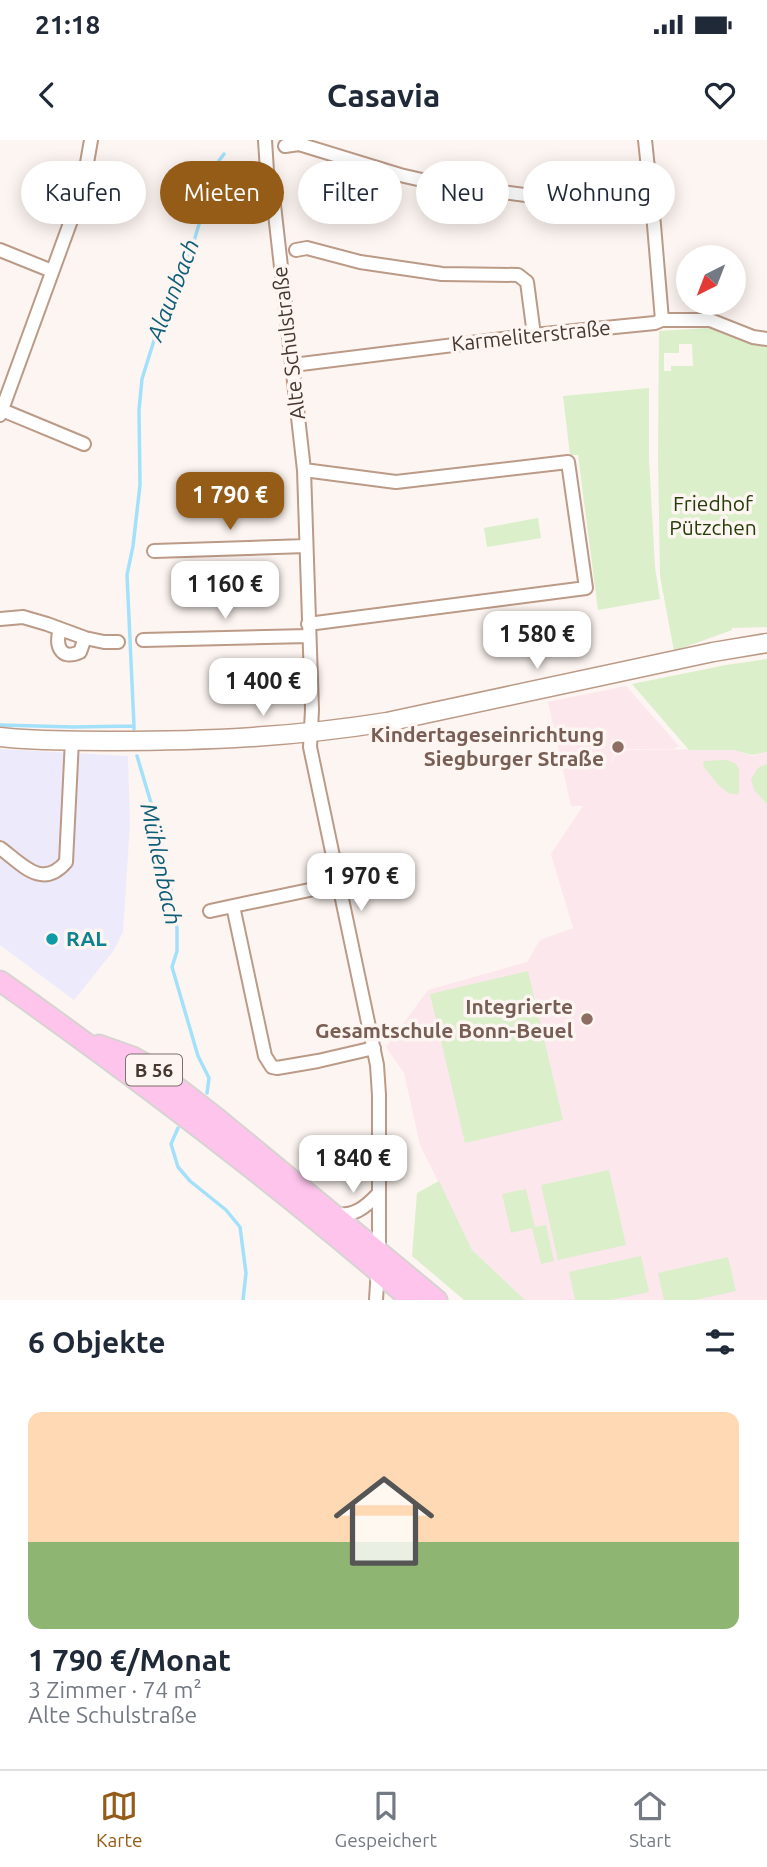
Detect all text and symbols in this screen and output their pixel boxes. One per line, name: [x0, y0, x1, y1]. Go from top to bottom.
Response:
text: 21:18: [35, 10, 100, 39]
icon: back: [28, 76, 66, 114]
icon: heart: [701, 76, 739, 114]
text: Casavia: [327, 77, 440, 113]
chip: Kaufen: [21, 161, 146, 224]
chip: Mieten: [160, 161, 284, 224]
chip: Filter: [298, 161, 402, 224]
chip: Neu: [416, 161, 509, 224]
chip: Wohnung: [523, 161, 675, 224]
water label: Alaunbach: [141, 236, 203, 345]
north arrow: [676, 245, 746, 315]
map controls: [676, 245, 746, 315]
street label: Alte Schulstraße: [267, 265, 309, 421]
street label: Karmeliterstraße: [450, 315, 612, 355]
pin: 1 790 €: [165, 472, 295, 532]
text: 1 790 €: [192, 482, 268, 507]
park label: Friedhof Pützchen: [669, 491, 757, 539]
pin: 1 160 €: [160, 561, 290, 621]
text: 1 160 €: [187, 571, 263, 596]
pin: 1 580 €: [472, 612, 602, 671]
text: 1 580 €: [499, 621, 575, 646]
pin: 1 400 €: [198, 658, 328, 718]
text: 1 400 €: [225, 668, 301, 693]
place label: Kindertageseinrichtung Siegburger Straße: [371, 722, 604, 770]
marker: Kindertageseinrichtung Siegburger Straße: [610, 739, 626, 755]
water label: Mühlenbach: [136, 801, 187, 927]
pin: 1 970 €: [296, 854, 426, 913]
text: 1 970 €: [323, 863, 399, 888]
place label: RAL: [66, 926, 107, 950]
marker: RAL: [44, 931, 60, 947]
place label: Integrierte Gesamtschule Bonn-Beuel: [315, 994, 573, 1042]
marker: Integrierte Gesamtschule Bonn-Beuel: [579, 1011, 595, 1027]
road number: B 56: [126, 1054, 182, 1086]
pin: 1 840 €: [288, 1136, 418, 1195]
text: 1 840 €: [315, 1145, 391, 1170]
icon: filters: [701, 1323, 739, 1361]
text: 6 Objekte: [28, 1325, 166, 1359]
icon: home: [321, 1458, 447, 1584]
text: 1 790 €/Monat: [28, 1643, 231, 1677]
text: 3 Zimmer · 74 m²: [28, 1677, 202, 1702]
text: Alte Schulstraße: [28, 1702, 197, 1727]
tab: Karte: [96, 1787, 142, 1851]
tab: Gespeichert: [335, 1787, 437, 1851]
tab: Start: [629, 1787, 671, 1851]

